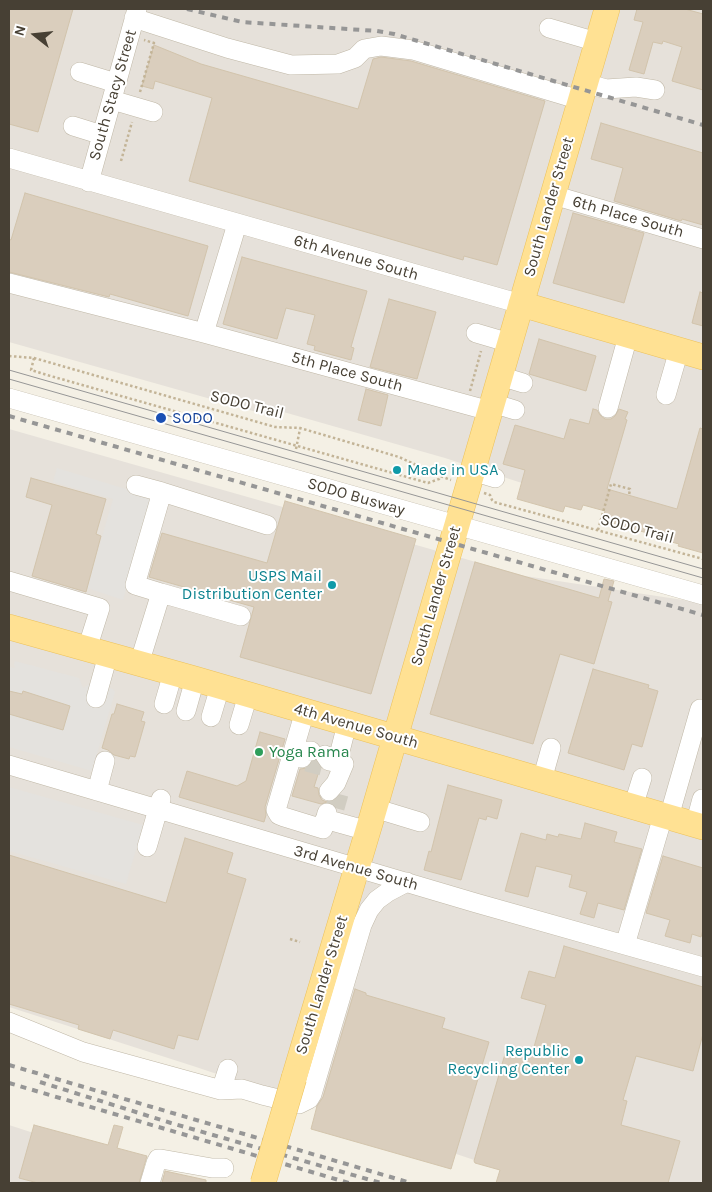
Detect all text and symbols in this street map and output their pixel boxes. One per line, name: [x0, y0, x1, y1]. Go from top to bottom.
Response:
north arrow: [10, 10, 60, 60]
text: N: [11, 24, 30, 38]
street label: South Stacy Street: [85, 27, 141, 163]
street label: South Lander Street: [520, 135, 578, 279]
street label: 6th Place South: [570, 192, 686, 242]
street label: 6th Avenue South: [291, 231, 421, 285]
street label: 5th Place South: [289, 348, 405, 396]
street label: SODO Trail: [208, 387, 286, 423]
place label: SODO: [172, 408, 213, 428]
marker: SODO: [154, 411, 168, 425]
place label: Made in USA: [407, 460, 498, 480]
marker: Made in USA: [391, 464, 403, 476]
street label: SODO Busway: [305, 474, 407, 520]
street label: SODO Trail: [598, 510, 676, 548]
street label: South Lander Street: [407, 524, 465, 668]
place label: USPS Mail Distribution Center: [182, 566, 322, 604]
marker: USPS Mail Distribution Center: [326, 579, 338, 591]
street label: 4th Avenue South: [292, 699, 420, 753]
place label: Yoga Rama: [269, 742, 350, 762]
marker: Yoga Rama: [253, 746, 265, 758]
street label: 3rd Avenue South: [291, 841, 421, 895]
street label: South Lander Street: [292, 913, 352, 1057]
place label: Republic Recycling Center: [448, 1041, 569, 1079]
marker: Republic Recycling Center: [573, 1054, 585, 1066]

